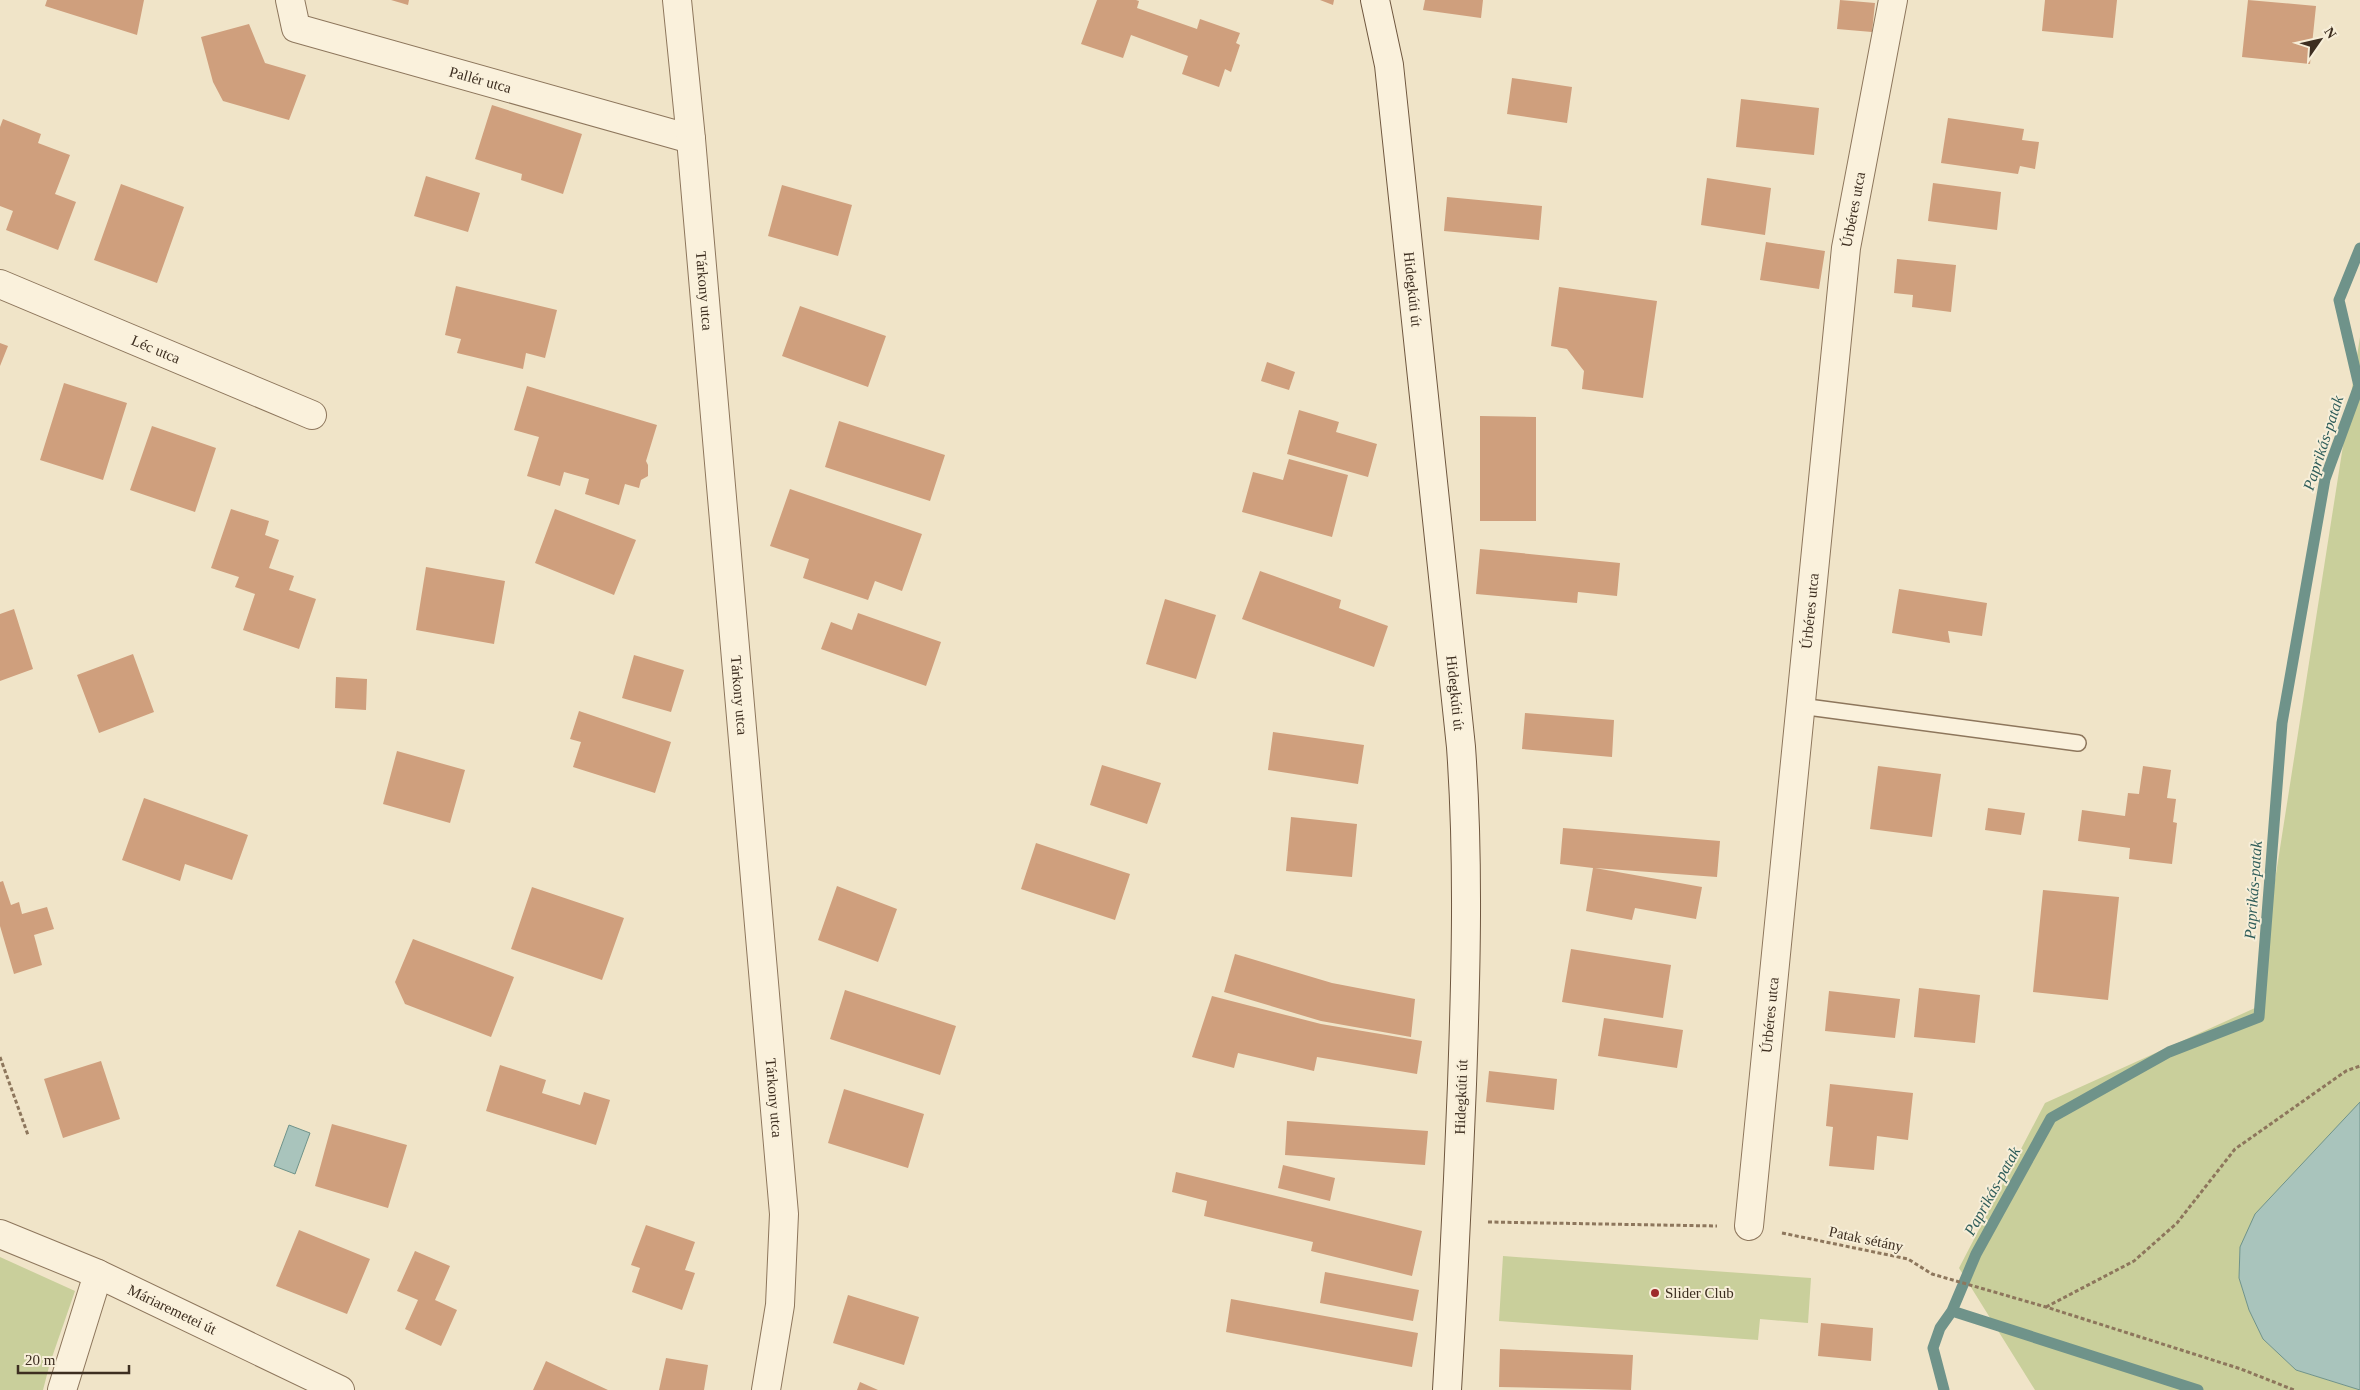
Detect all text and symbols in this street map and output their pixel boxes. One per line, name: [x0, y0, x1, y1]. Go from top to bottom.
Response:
north arrow: [2295, 15, 2345, 65]
text: N: [2321, 25, 2339, 41]
street label: Pallér utca: [447, 63, 513, 96]
street label: Úrbéres utca: [1838, 170, 1868, 248]
street label: Tárkony utca: [693, 250, 716, 331]
street label: Hidegkúti út: [1401, 251, 1425, 328]
street label: Léc utca: [129, 332, 183, 367]
water label: Paprikás-patak: [2299, 393, 2348, 494]
street label: Úrbéres utca: [1798, 572, 1822, 650]
street label: Tárkony utca: [728, 655, 751, 736]
street label: Hidegkúti út: [1443, 655, 1467, 732]
water label: Paprikás-patak: [2241, 839, 2266, 941]
street label: Úrbéres utca: [1758, 976, 1782, 1054]
street label: Tárkony utca: [763, 1057, 785, 1138]
street label: Hidegkúti út: [1452, 1058, 1470, 1135]
water label: Paprikás-patak: [1960, 1143, 2025, 1240]
street label: Patak sétány: [1827, 1223, 1905, 1255]
street label: Máriaremetei út: [125, 1281, 220, 1338]
place label: Slider Club: [1665, 1285, 1734, 1301]
marker: Slider Club: [1649, 1287, 1661, 1299]
scale bar: [18, 1342, 129, 1374]
text: 20 m: [25, 1352, 56, 1368]

